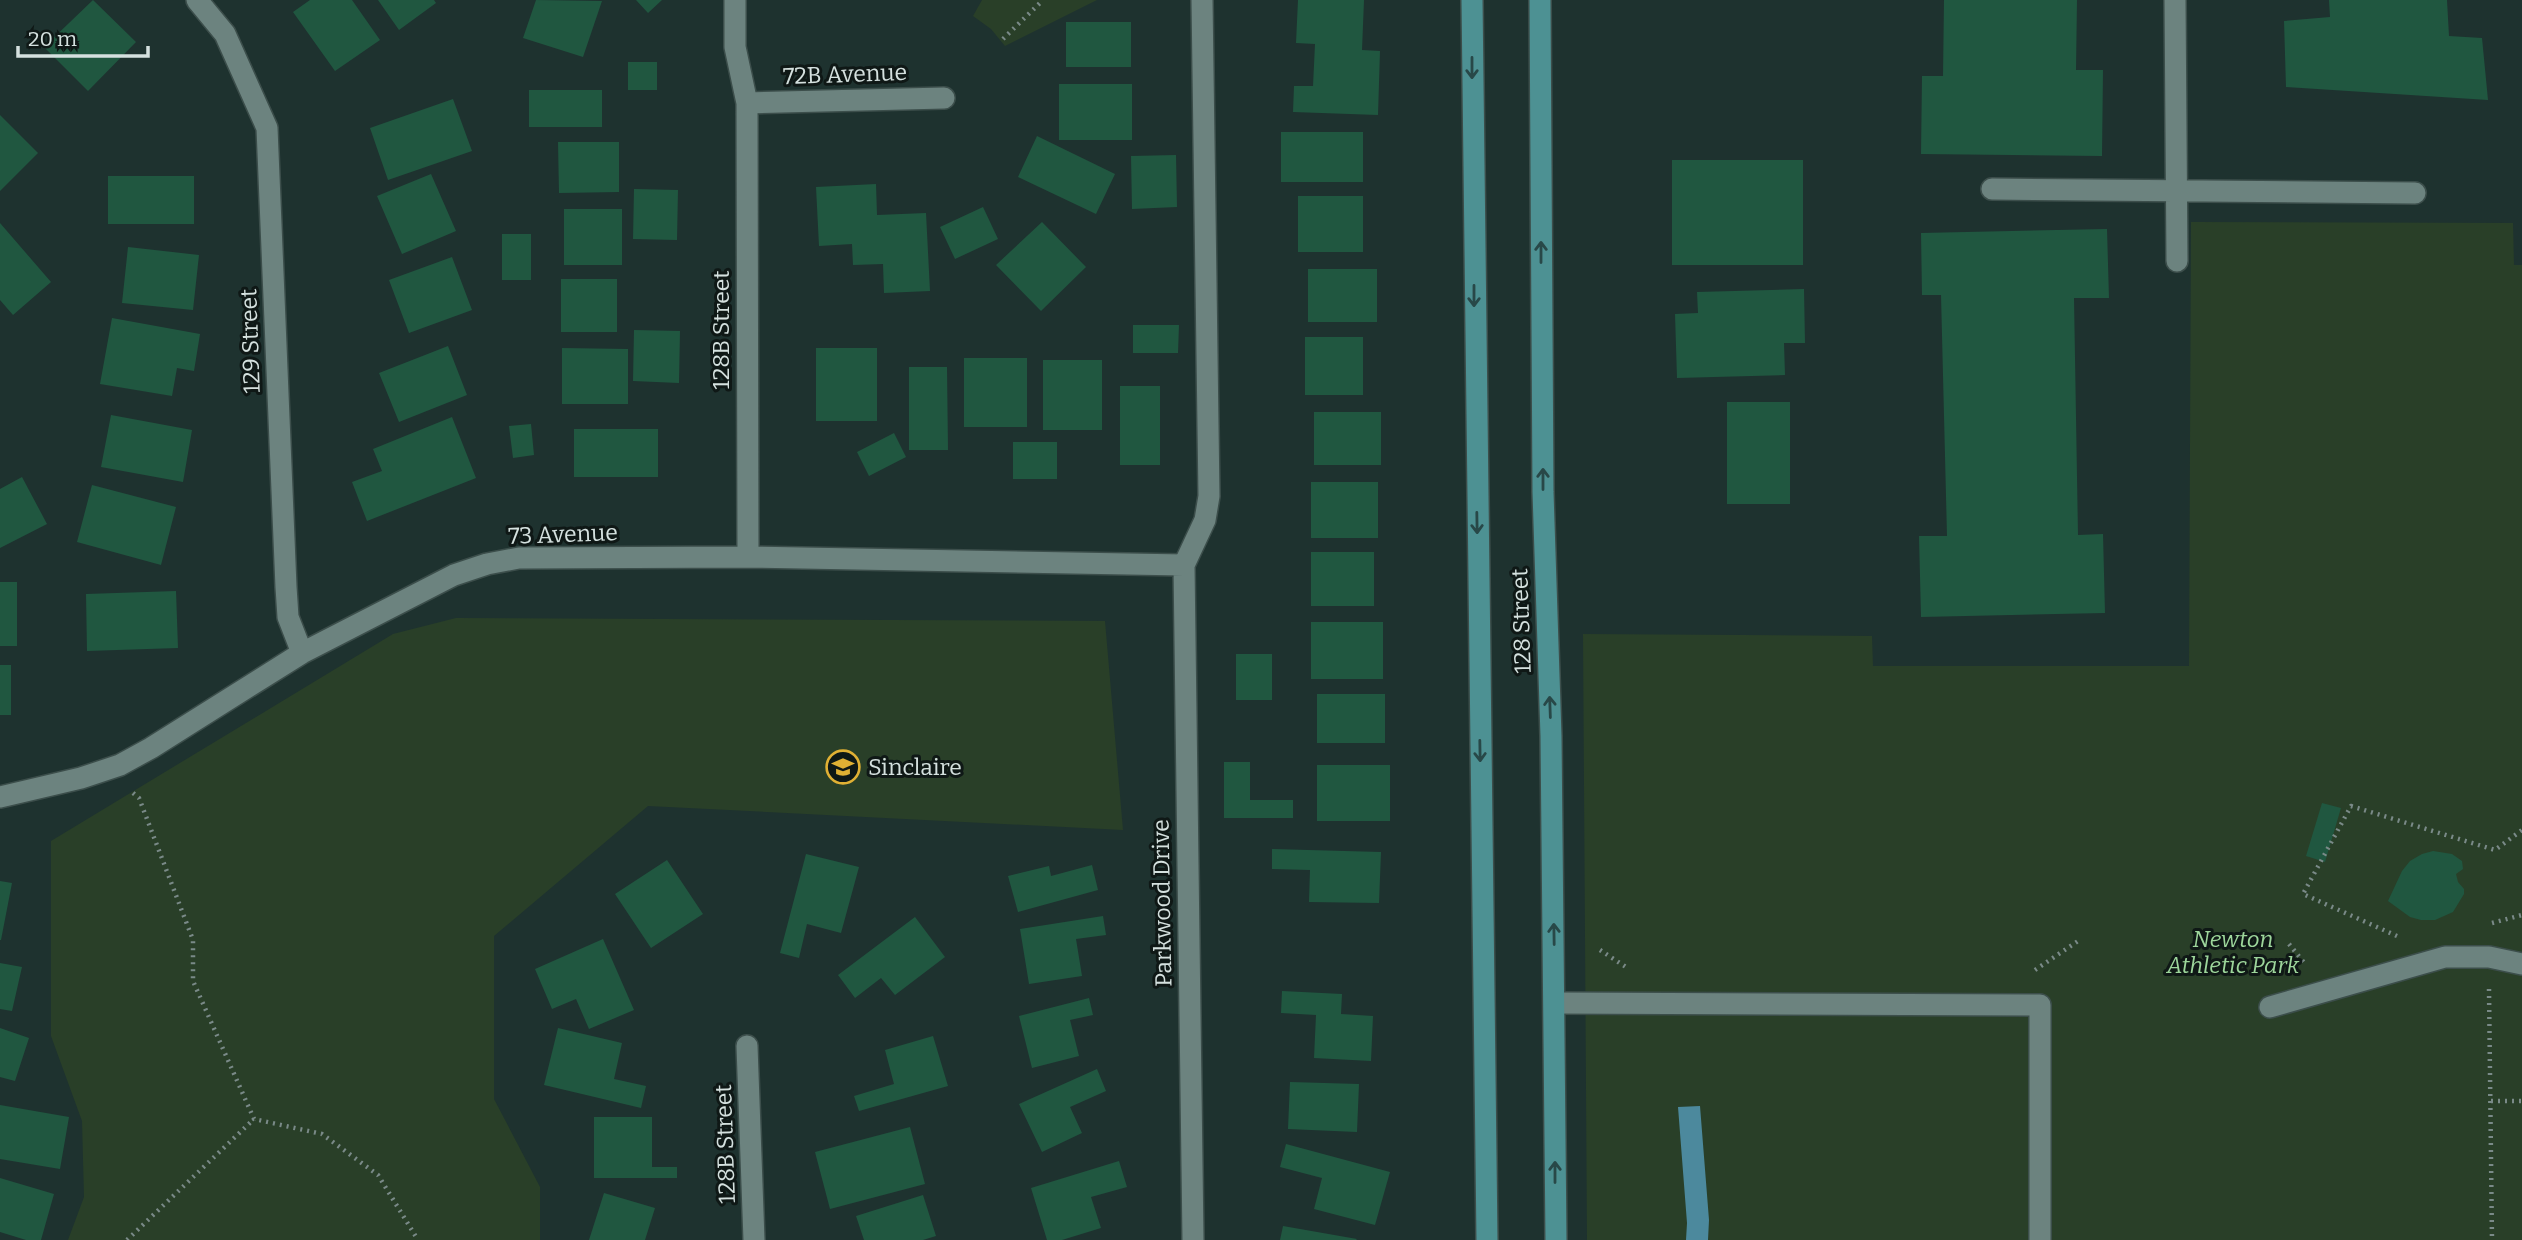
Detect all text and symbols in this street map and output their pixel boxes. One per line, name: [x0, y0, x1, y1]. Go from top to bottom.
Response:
scale bar: [18, 14, 147, 58]
text: 20 m: [28, 26, 77, 52]
one-way arrow: [1465, 56, 1479, 79]
street label: 72B Avenue: [782, 58, 908, 90]
one-way arrow: [1535, 241, 1548, 264]
street label: 128B Street: [707, 270, 735, 390]
one-way arrow: [1467, 284, 1481, 307]
street label: 129 Street: [234, 288, 266, 394]
one-way arrow: [1536, 468, 1550, 491]
one-way arrow: [1470, 511, 1483, 534]
street label: 73 Avenue: [508, 518, 618, 550]
street label: 128 Street: [1505, 568, 1537, 674]
one-way arrow: [1543, 696, 1556, 719]
one-way arrow: [1473, 739, 1487, 762]
school or university icon: Sinclaire: [824, 748, 862, 786]
place label: Sinclaire: [868, 753, 962, 781]
street label: Parkwood Drive: [1147, 819, 1177, 987]
one-way arrow: [1547, 923, 1560, 946]
park label: Newton Athletic Park: [2166, 925, 2300, 979]
street label: 128B Street: [709, 1084, 741, 1204]
one-way arrow: [1548, 1161, 1562, 1184]

